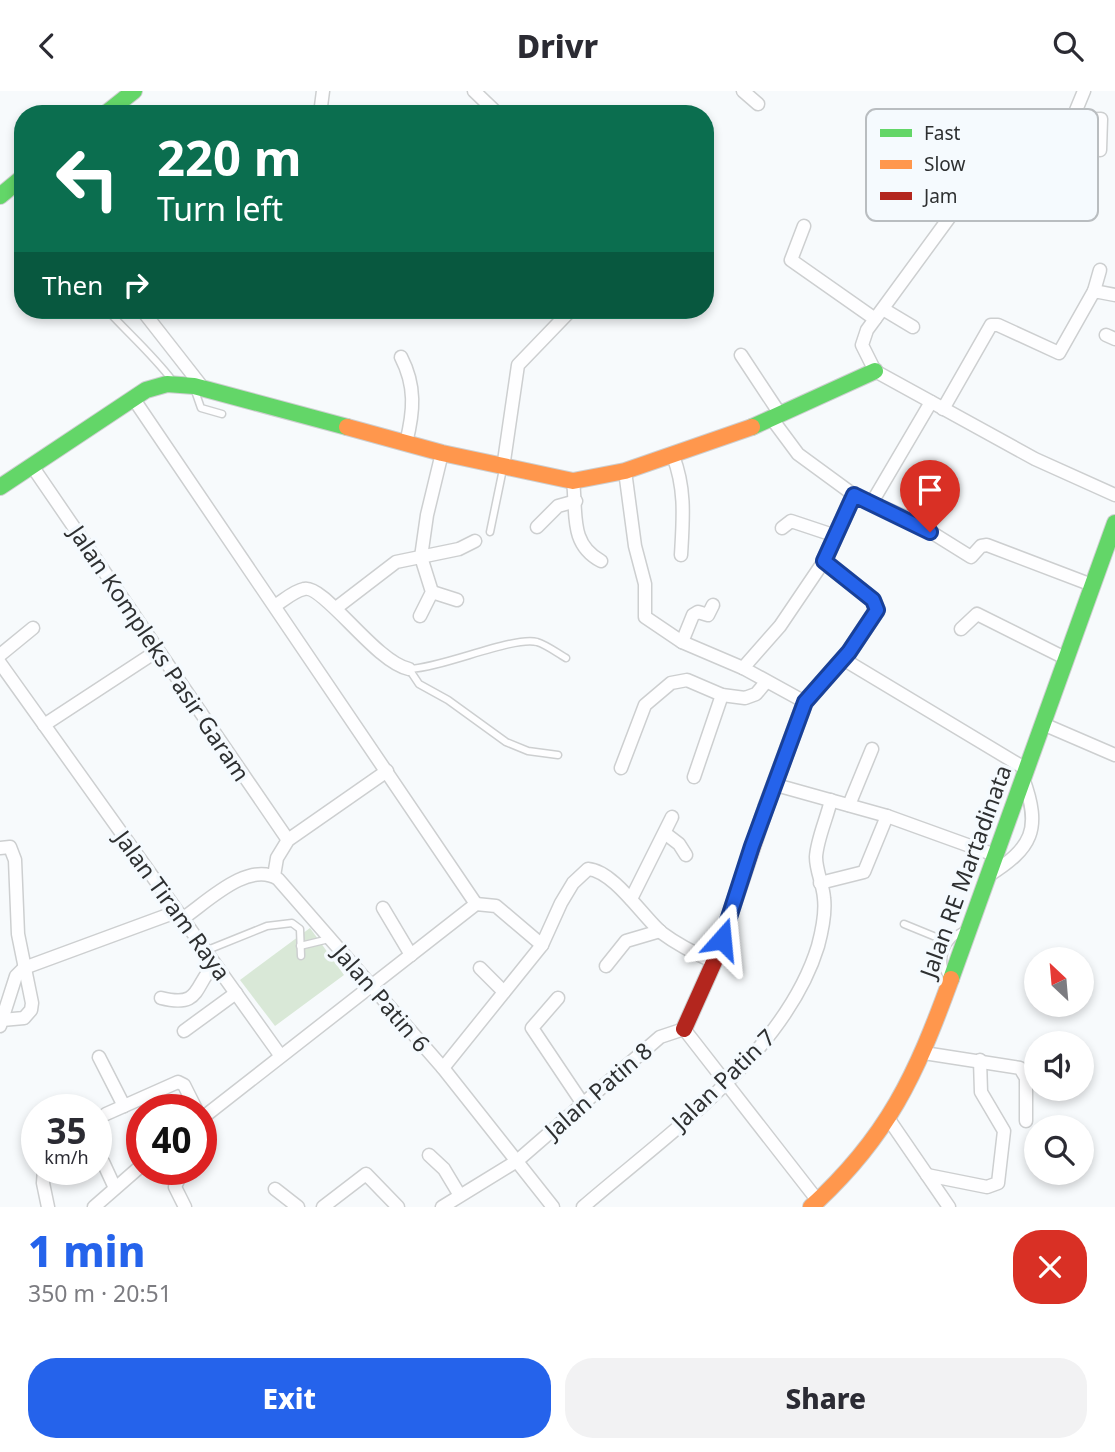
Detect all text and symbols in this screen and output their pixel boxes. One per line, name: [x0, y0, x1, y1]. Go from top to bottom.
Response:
text: Drivr: [517, 24, 598, 67]
icon: back: [28, 27, 66, 65]
icon: search: [1049, 27, 1087, 65]
legend: [866, 109, 1098, 221]
text: Fast: [924, 120, 961, 146]
text: 220 m: [157, 124, 302, 190]
icon: left: [42, 133, 133, 224]
text: Slow: [924, 151, 965, 177]
text: Jam: [922, 183, 958, 209]
text: Turn left: [157, 187, 283, 230]
icon: right: [117, 266, 155, 304]
text: Then: [42, 267, 103, 303]
pin: [900, 460, 960, 532]
icon: arrive: [911, 471, 949, 509]
street label: Jalan Kompleks Pasir Garam: [61, 517, 258, 787]
street label: Jalan RE Martadinata: [911, 760, 1018, 984]
street label: Jalan Tiram Raya: [107, 822, 238, 986]
position arrow: [685, 902, 759, 976]
street label: Jalan Patin 6: [325, 936, 438, 1059]
north arrow: [1024, 947, 1094, 1017]
map controls: [1024, 947, 1094, 1185]
street label: Jalan Patin 7: [663, 1021, 782, 1138]
button: sound: [1024, 1031, 1094, 1101]
street label: Jalan Patin 8: [536, 1034, 659, 1147]
speed limit sign: 40: [126, 1094, 217, 1185]
text: 35: [46, 1107, 87, 1154]
button: search: [1024, 1115, 1094, 1185]
text: km/h: [44, 1145, 89, 1169]
text: 1 min: [28, 1222, 145, 1279]
button: close: [1013, 1230, 1087, 1304]
text: 350 m · 20:51: [28, 1277, 172, 1309]
button: Exit: [28, 1358, 551, 1438]
button: Share: [565, 1358, 1087, 1438]

